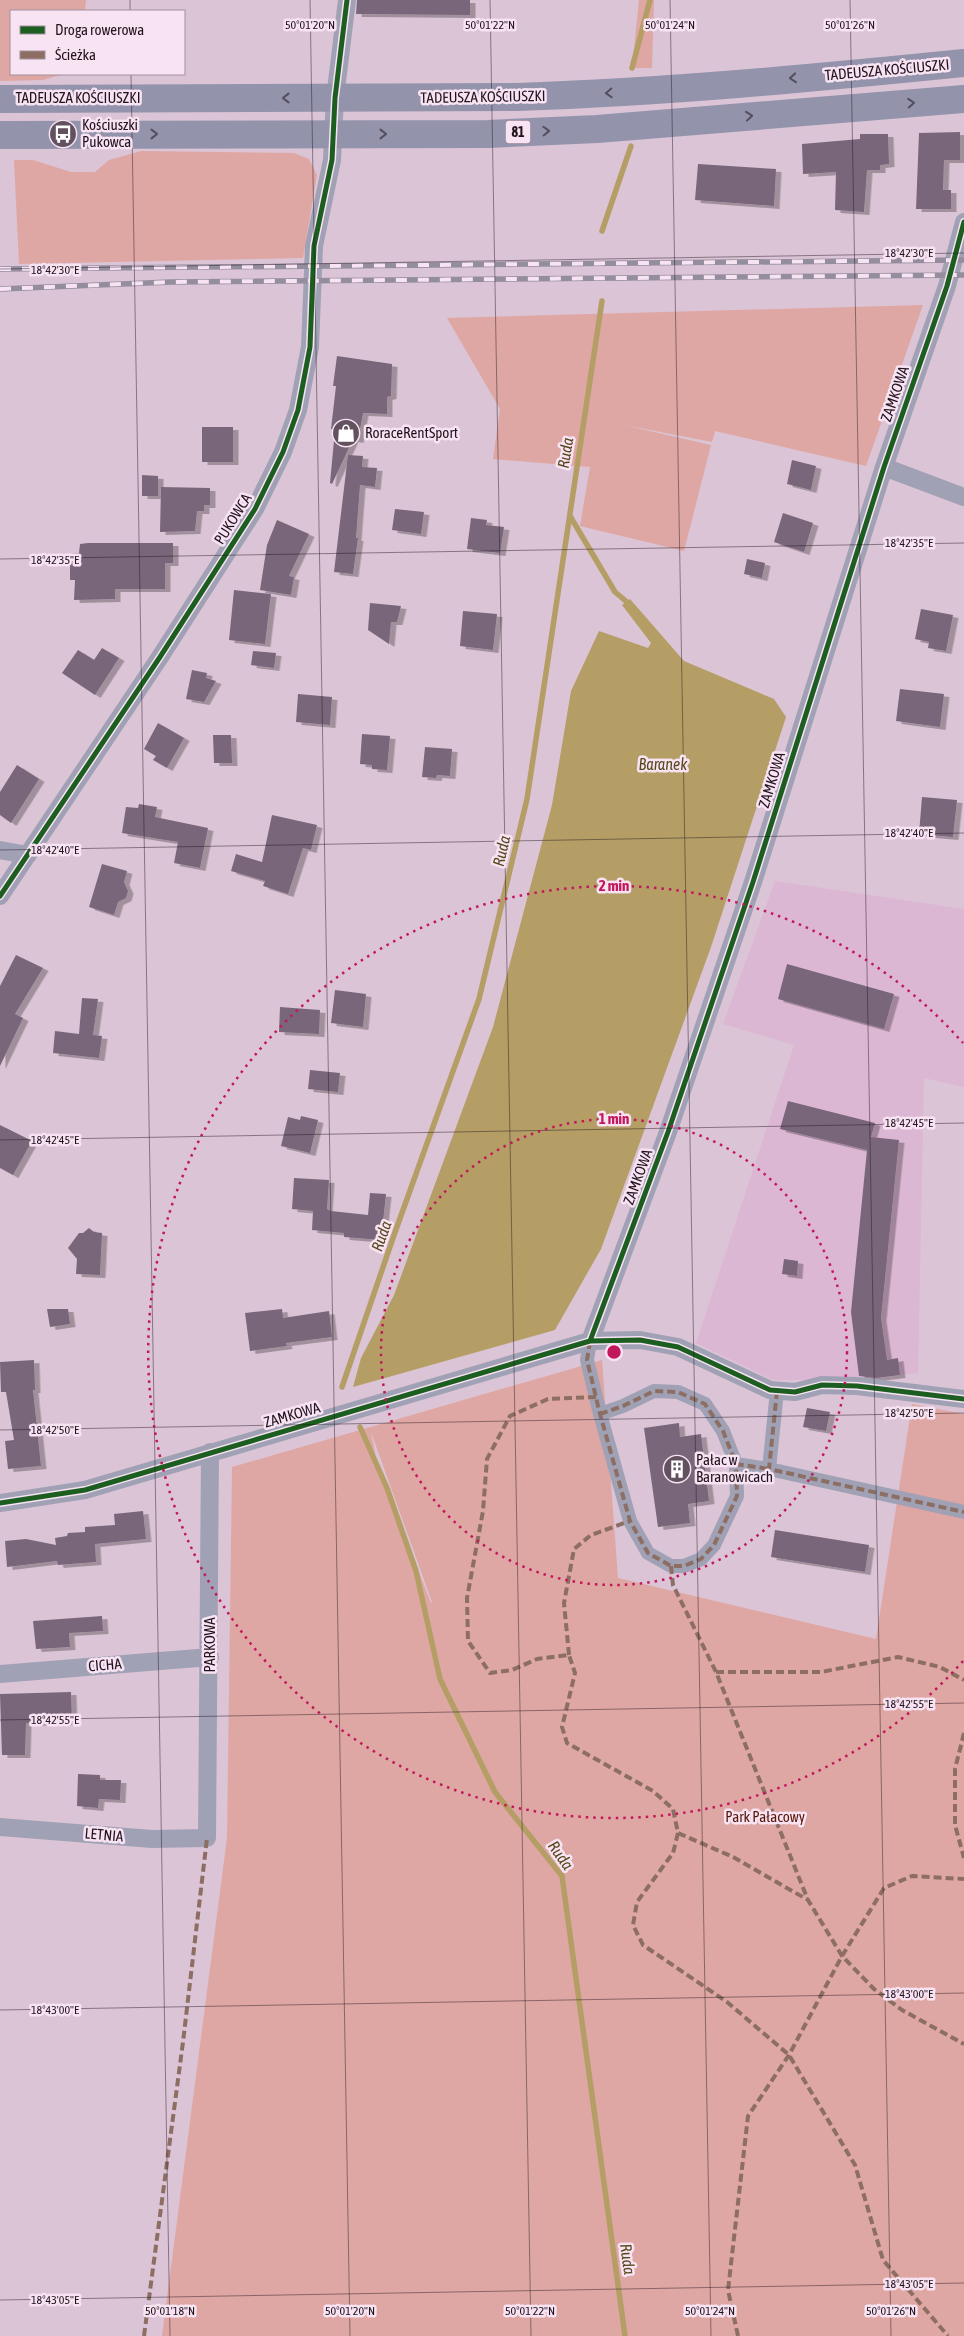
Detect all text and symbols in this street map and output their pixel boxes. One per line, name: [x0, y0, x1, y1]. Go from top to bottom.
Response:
legend: [10, 10, 185, 75]
text: 50°01'20"N: [285, 18, 335, 32]
text: 50°01'22"N: [465, 18, 515, 32]
text: 50°01'24"N: [645, 18, 695, 32]
text: 50°01'26"N: [825, 18, 875, 32]
text: Droga rowerowa: [55, 21, 144, 38]
text: Ścieżka: [55, 46, 96, 63]
street label: TADEUSZA KOŚCIUSZKI: [824, 56, 950, 83]
one-way arrow: [789, 72, 797, 83]
street label: TADEUSZA KOŚCIUSZKI: [420, 87, 546, 106]
one-way arrow: [604, 88, 612, 99]
street label: TADEUSZA KOŚCIUSZKI: [15, 89, 141, 106]
one-way arrow: [282, 93, 290, 103]
one-way arrow: [907, 97, 915, 108]
one-way arrow: [746, 111, 754, 122]
place label: Kościuszki Pukowca: [82, 116, 138, 150]
bus stop icon: Kościuszki Pukowca: [48, 119, 78, 149]
road number: 81: [506, 120, 530, 144]
one-way arrow: [542, 126, 550, 137]
one-way arrow: [150, 129, 158, 139]
one-way arrow: [380, 129, 387, 139]
text: 18°42'30"E: [885, 246, 933, 260]
text: 18°42'30"E: [31, 263, 79, 277]
street label: ZAMKOWA: [877, 363, 912, 424]
shop icon: RoraceRentSport: [331, 418, 361, 448]
place label: RoraceRentSport: [365, 424, 458, 441]
water label: Ruda: [554, 436, 576, 470]
street label: PUKOWCA: [210, 490, 255, 547]
text: 18°42'35"E: [885, 536, 933, 550]
text: 18°42'35"E: [31, 553, 79, 567]
street label: ZAMKOWA: [755, 749, 788, 810]
water label: Baranek: [639, 755, 688, 773]
text: 18°42'40"E: [885, 826, 933, 840]
water label: Ruda: [489, 833, 513, 868]
text: 18°42'40"E: [31, 843, 79, 857]
text: 2 min: [599, 877, 629, 894]
text: 1 min: [599, 1110, 629, 1127]
text: 18°42'45"E: [885, 1116, 933, 1130]
text: 18°42'45"E: [31, 1133, 79, 1147]
street label: ZAMKOWA: [620, 1146, 656, 1207]
water label: Ruda: [367, 1218, 395, 1254]
centre of rings: [605, 1343, 623, 1361]
street label: ZAMKOWA: [262, 1398, 323, 1431]
text: 18°42'50"E: [885, 1406, 933, 1420]
text: 18°42'50"E: [31, 1423, 79, 1437]
place label: Pałac w Baranowicach: [696, 1451, 773, 1485]
building icon: Pałac w Baranowicach: [662, 1454, 692, 1484]
street label: PARKOWA: [201, 1617, 218, 1673]
street label: CICHA: [88, 1655, 123, 1674]
text: 18°42'55"E: [885, 1697, 933, 1711]
text: 18°42'55"E: [31, 1713, 79, 1727]
park label: Park Pałacowy: [725, 1808, 805, 1825]
street label: LETNIA: [84, 1824, 125, 1845]
water label: Ruda: [545, 1837, 578, 1873]
text: 18°43'00"E: [885, 1987, 933, 2001]
text: 18°43'00"E: [31, 2003, 79, 2017]
water label: Ruda: [617, 2243, 639, 2276]
text: 18°43'05"E: [885, 2277, 933, 2291]
text: 18°43'05"E: [31, 2293, 79, 2307]
text: 50°01'18"N: [145, 2304, 195, 2318]
text: 50°01'20"N: [325, 2304, 375, 2318]
text: 50°01'22"N: [505, 2304, 555, 2318]
text: 50°01'24"N: [685, 2304, 735, 2318]
text: 50°01'26"N: [866, 2304, 916, 2318]

